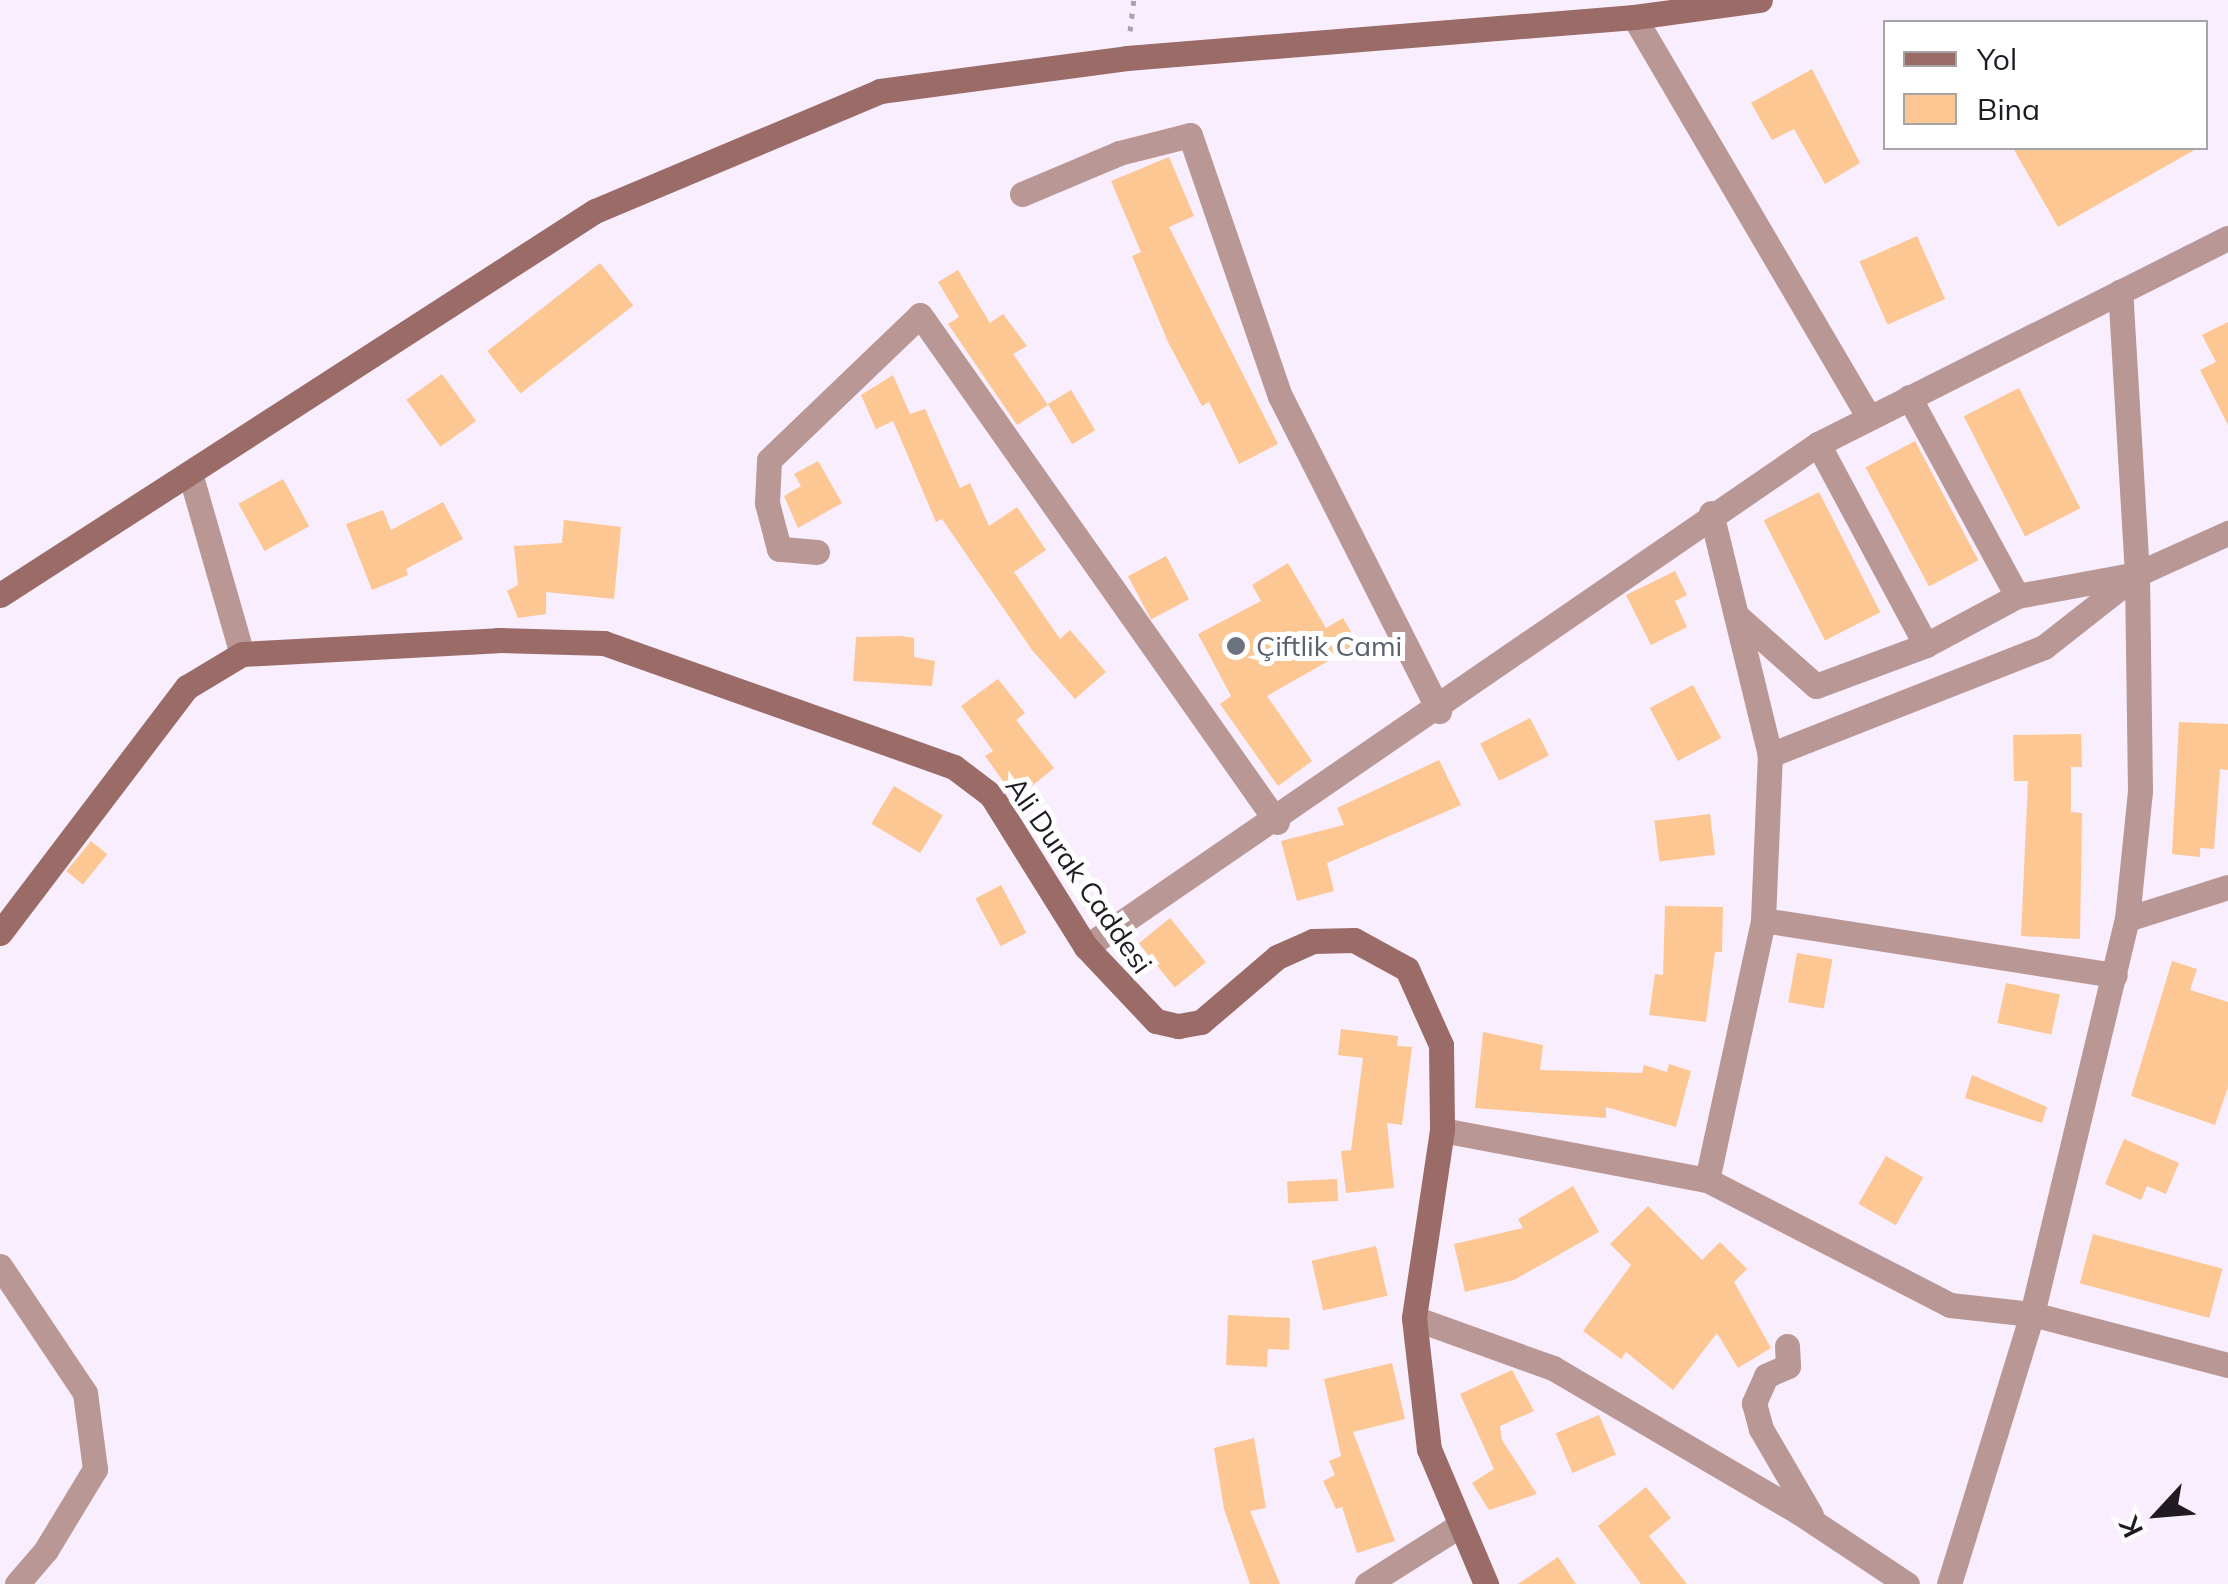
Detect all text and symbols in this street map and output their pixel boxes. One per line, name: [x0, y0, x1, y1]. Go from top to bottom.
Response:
legend: [1883, 20, 2208, 150]
text: Yol: [1977, 40, 2017, 78]
text: Bina: [1977, 90, 2040, 128]
place label: Çiftlik Cami: [1256, 629, 1402, 663]
marker: Çiftlik Cami: [1225, 635, 1247, 657]
street label: Ali Durak Caddesi: [999, 770, 1159, 980]
north arrow: [2108, 1464, 2208, 1564]
text: K: [2111, 1511, 2150, 1543]

